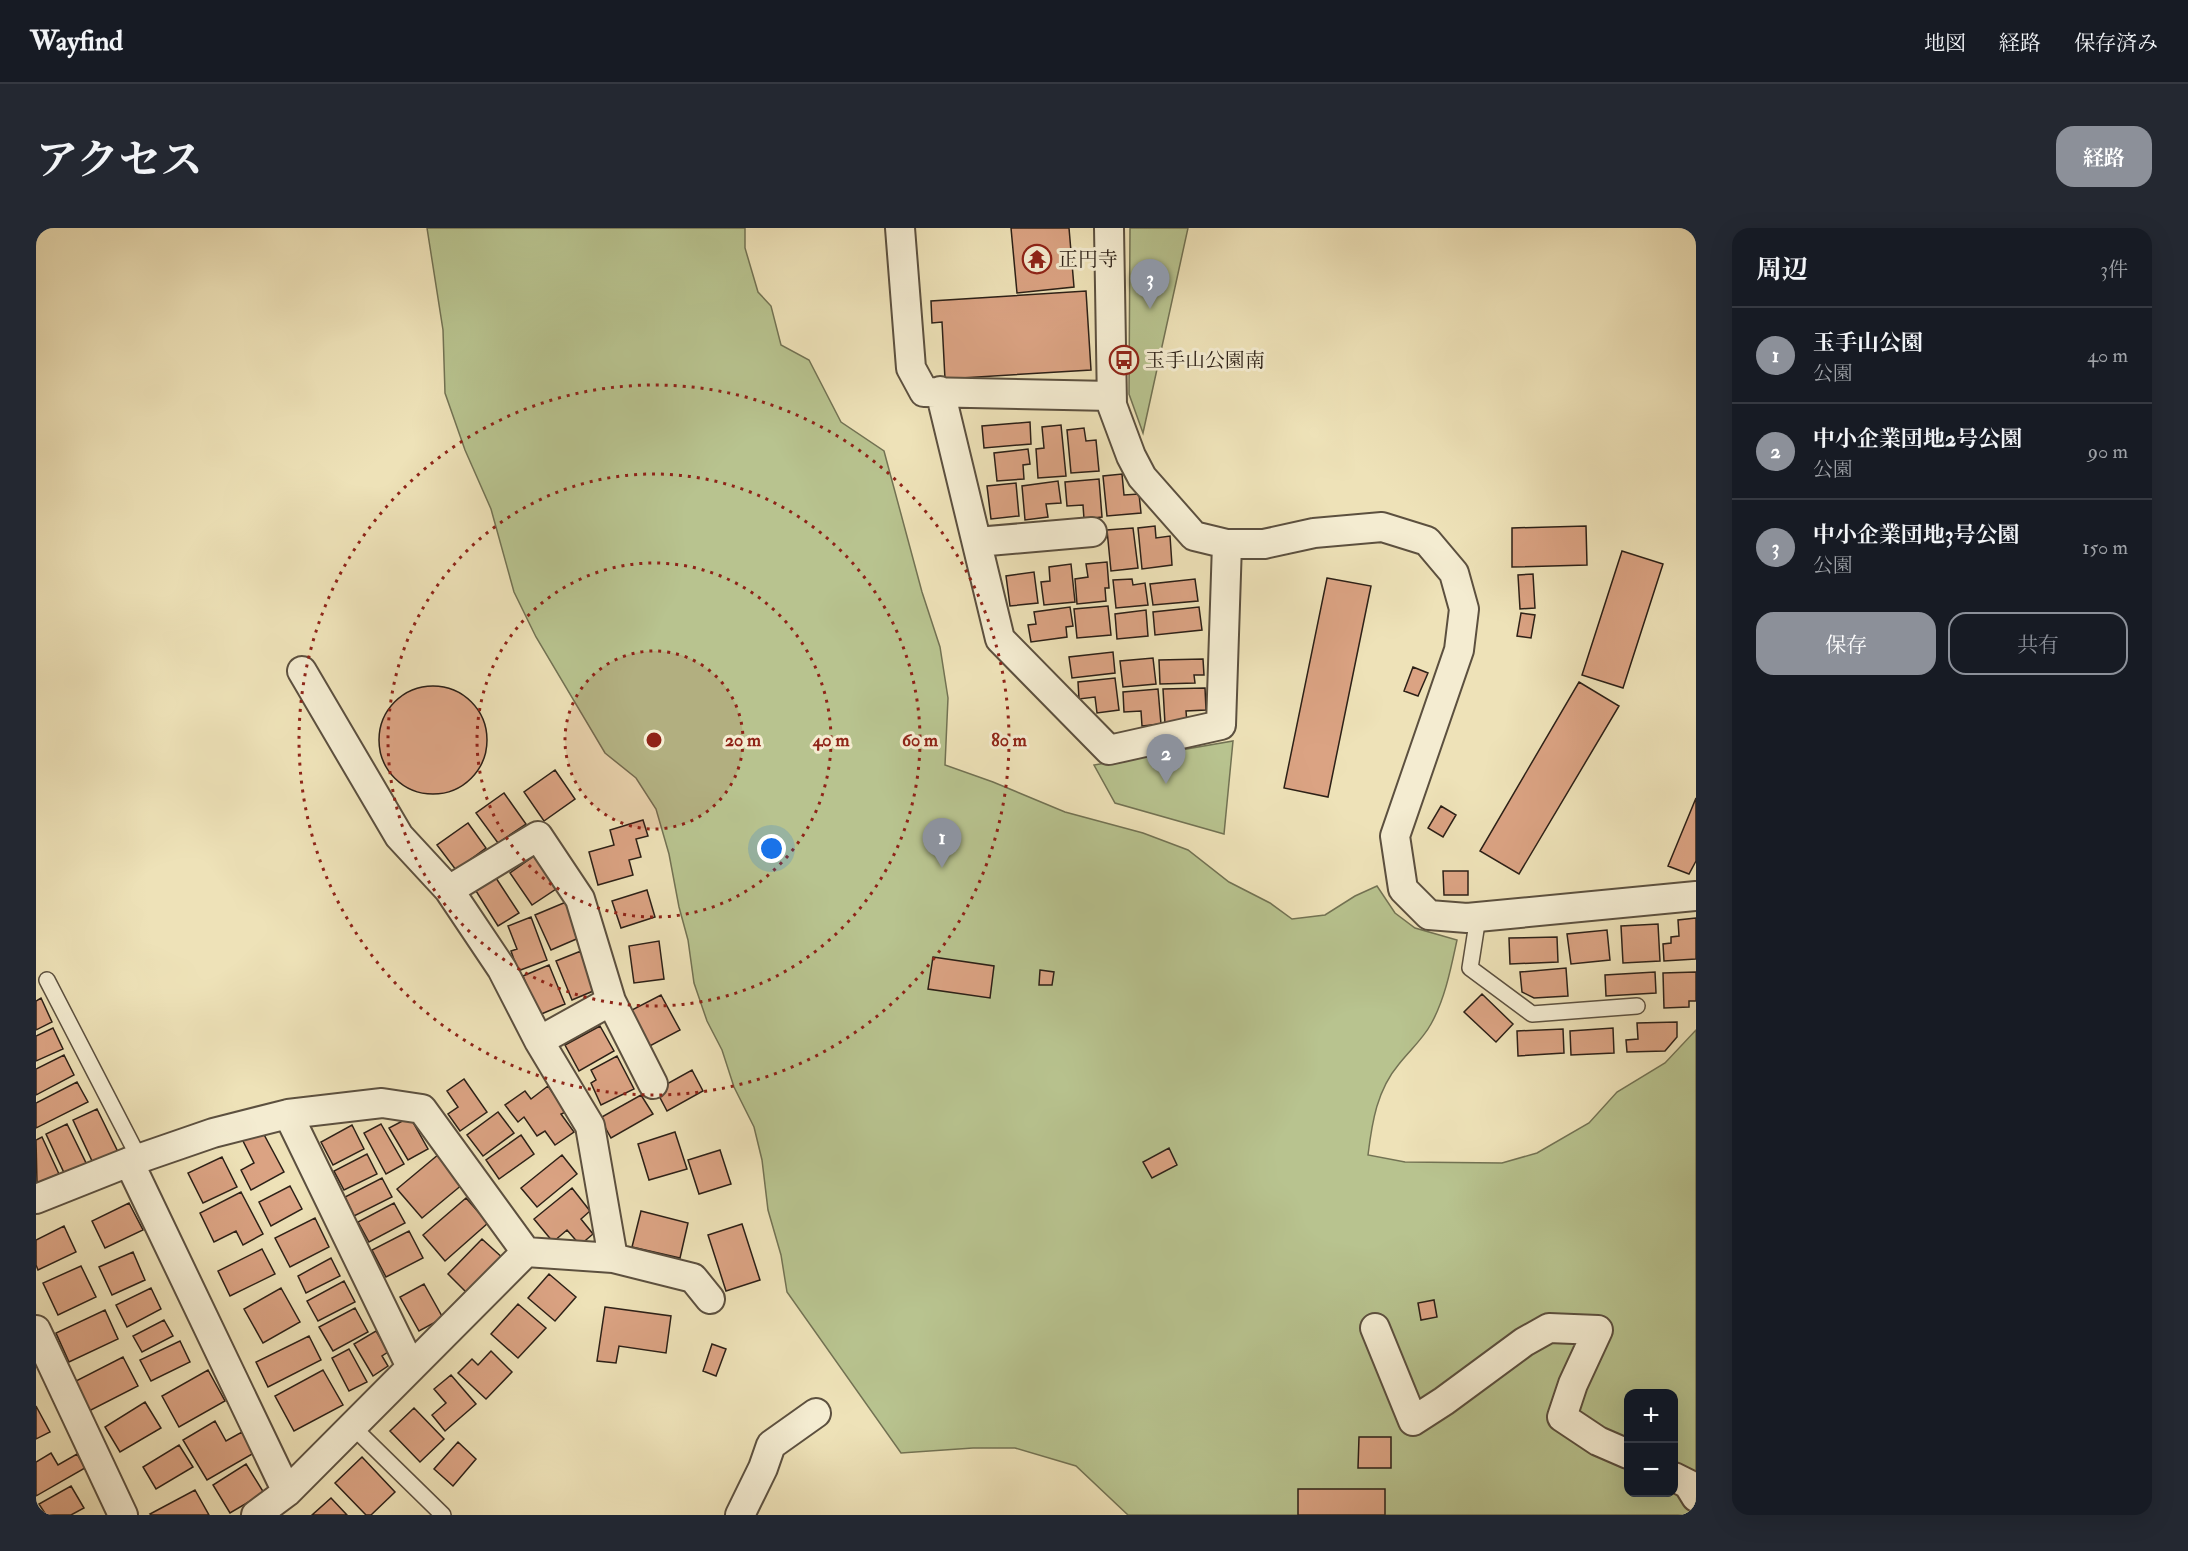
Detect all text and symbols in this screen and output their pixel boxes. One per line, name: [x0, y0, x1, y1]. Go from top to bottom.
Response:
text: Wayfind: [30, 24, 123, 59]
text: 地図: [1924, 30, 1966, 57]
text: 経路: [1999, 30, 2041, 57]
text: 保存済み: [2074, 30, 2158, 57]
button: 経路: [2056, 126, 2152, 187]
text: アクセス: [36, 135, 203, 187]
temple icon: 正円寺: [1021, 243, 1053, 275]
place label: 正円寺: [1058, 247, 1118, 272]
text: 周辺: [1756, 254, 1808, 286]
text: 3件: [2100, 257, 2128, 282]
pin: 3: [1130, 260, 1170, 309]
text: 玉手山公園: [1813, 329, 1923, 357]
text: 1: [1772, 343, 1779, 368]
text: 40 m: [2087, 343, 2128, 368]
bus stop icon: 玉手山公園南: [1108, 344, 1140, 376]
place label: 玉手山公園南: [1145, 348, 1265, 373]
text: 公園: [1813, 361, 1853, 386]
text: 中小企業団地2号公園: [1813, 425, 2022, 453]
text: 2: [1770, 439, 1781, 464]
text: 90 m: [2088, 439, 2128, 464]
text: 公園: [1813, 457, 1853, 482]
text: 中小企業団地3号公園: [1813, 521, 2019, 549]
text: 3: [1772, 535, 1779, 560]
text: 150 m: [2082, 535, 2128, 560]
text: 公園: [1813, 553, 1853, 578]
button: 保存: [1756, 612, 1936, 675]
button: 共有: [1948, 612, 2128, 675]
text: 20 m: [725, 729, 762, 752]
text: 40 m: [812, 729, 850, 752]
text: 60 m: [902, 729, 939, 752]
text: 80 m: [991, 729, 1028, 752]
centre of rings: [644, 730, 664, 750]
pin: 2: [1146, 734, 1186, 784]
pin: 1: [922, 818, 962, 868]
your location: [757, 834, 786, 863]
map controls: [1624, 1389, 1678, 1497]
button: +: [1624, 1389, 1678, 1443]
button: −: [1624, 1443, 1678, 1497]

